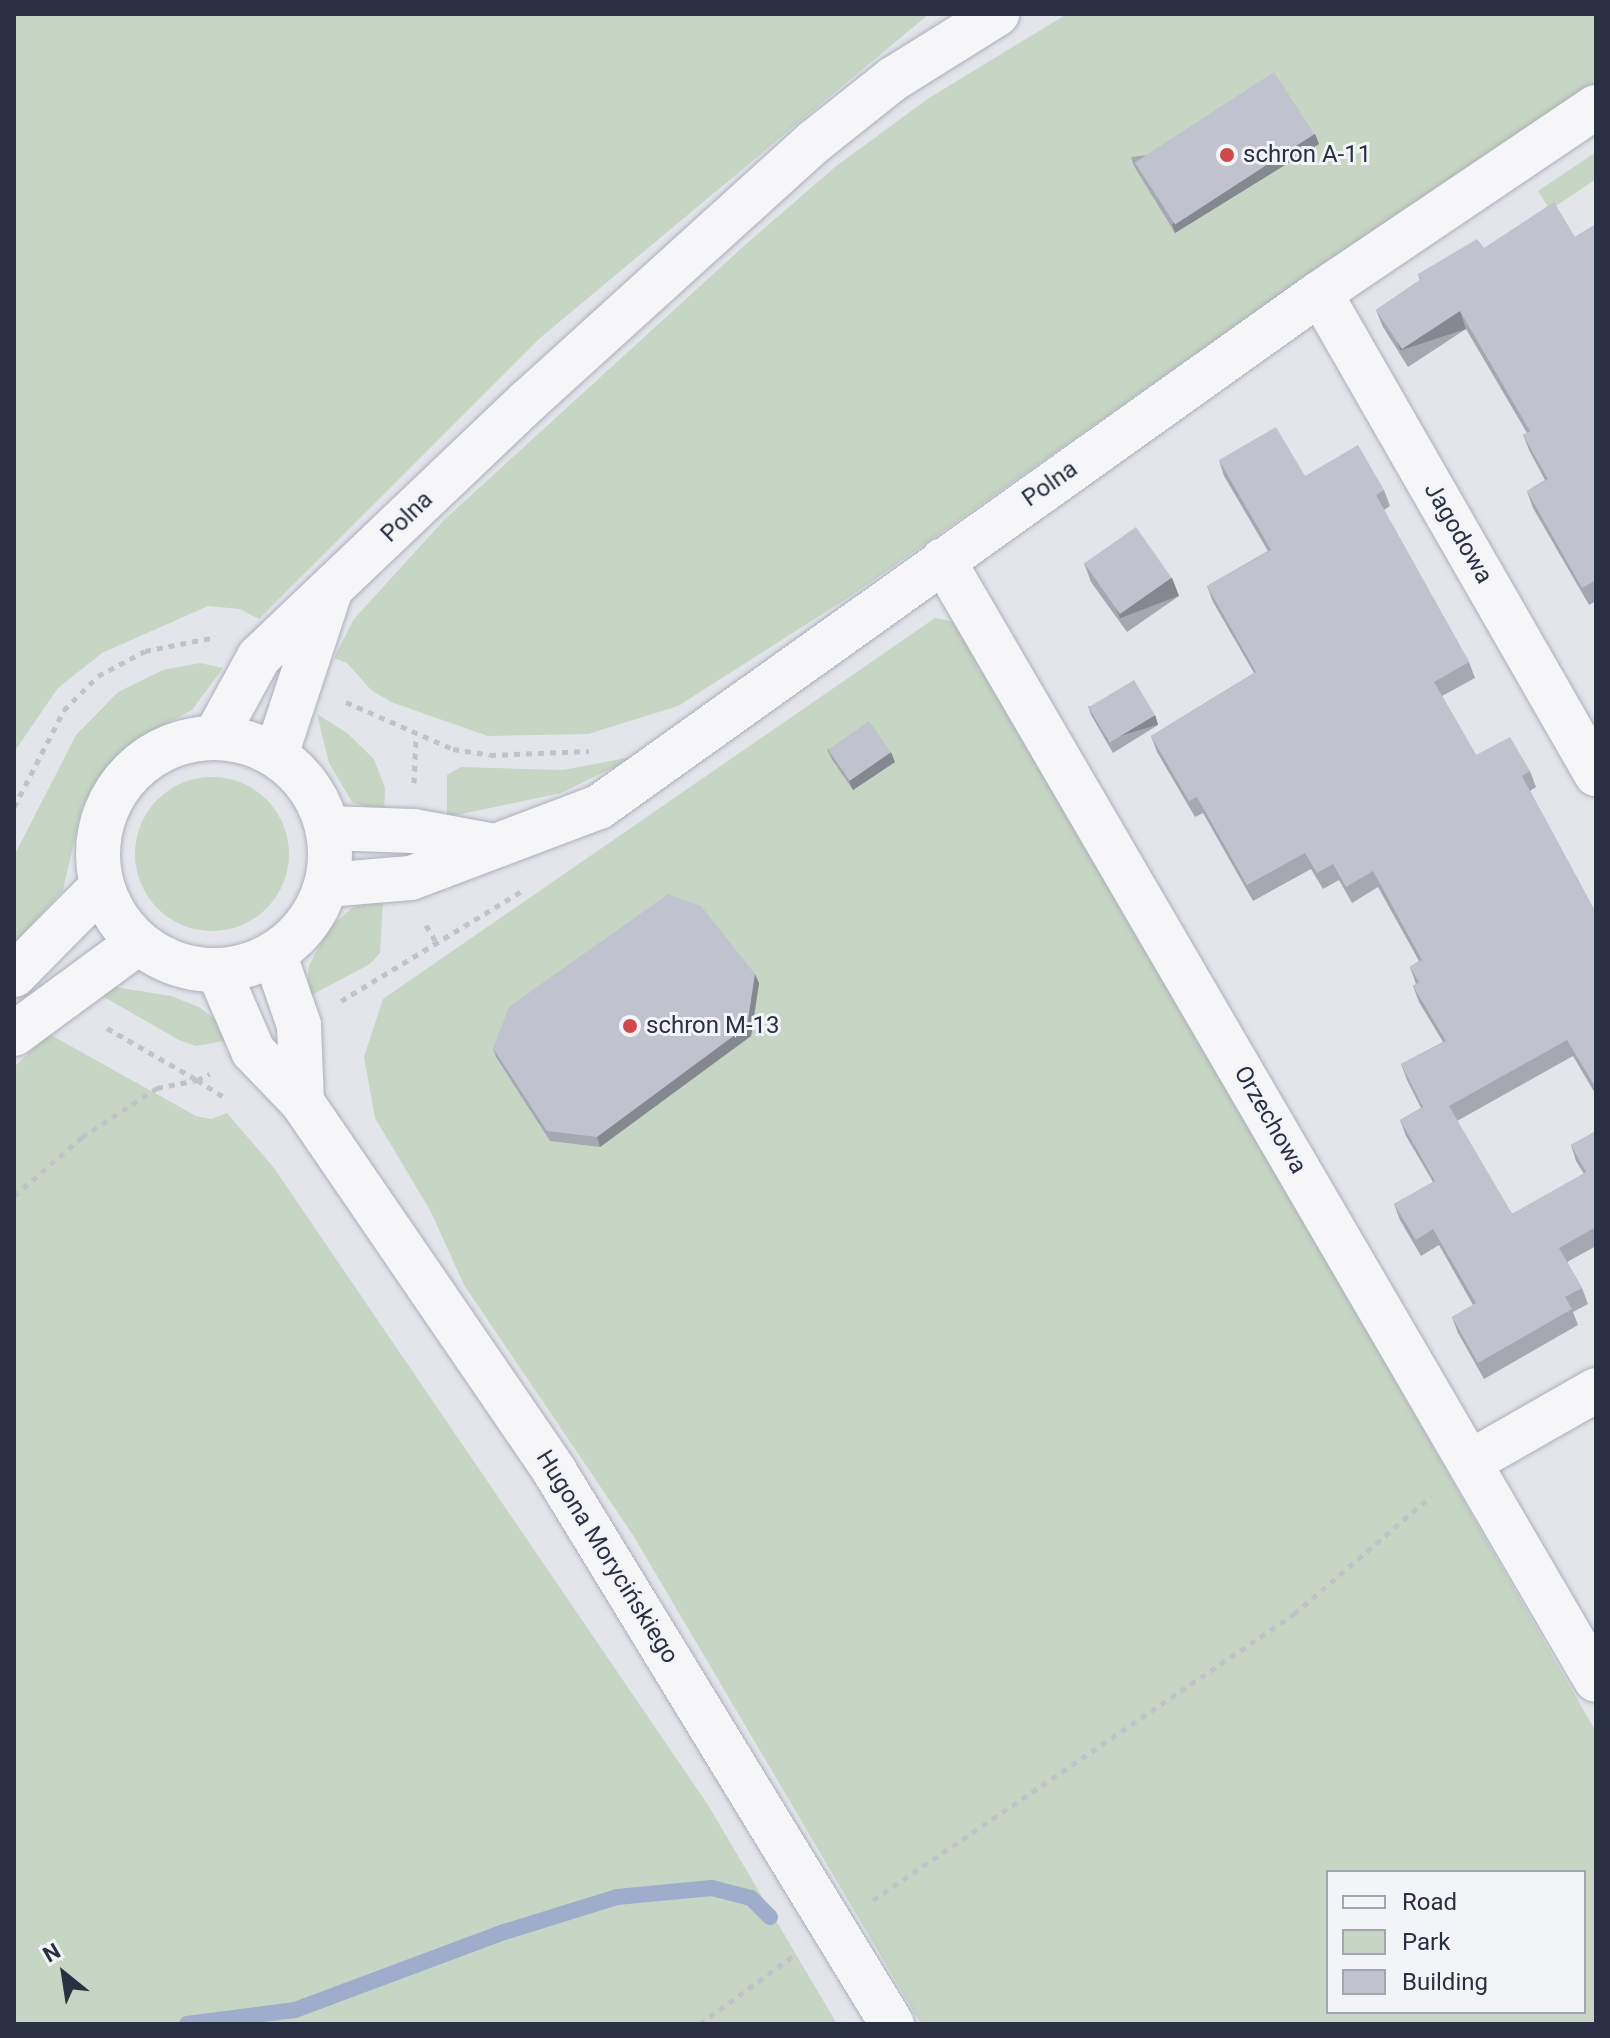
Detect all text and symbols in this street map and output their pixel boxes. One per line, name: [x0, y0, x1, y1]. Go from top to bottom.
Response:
place label: schron A-11: [1243, 141, 1371, 169]
marker: schron A-11: [1218, 146, 1236, 164]
street label: Polna: [1017, 455, 1083, 513]
street label: Jagodowa: [1418, 477, 1498, 589]
street label: Polna: [375, 486, 439, 548]
place label: schron M-13: [646, 1012, 780, 1040]
marker: schron M-13: [621, 1017, 639, 1035]
street label: Orzechowa: [1228, 1061, 1312, 1179]
street label: Hugona Morycińskiego: [530, 1445, 684, 1669]
legend: [1326, 1870, 1586, 2014]
text: Road: [1402, 1888, 1457, 1916]
text: Park: [1402, 1928, 1450, 1956]
north arrow: [24, 1934, 104, 2014]
text: N: [39, 1938, 65, 1967]
text: Building: [1402, 1968, 1488, 1996]

